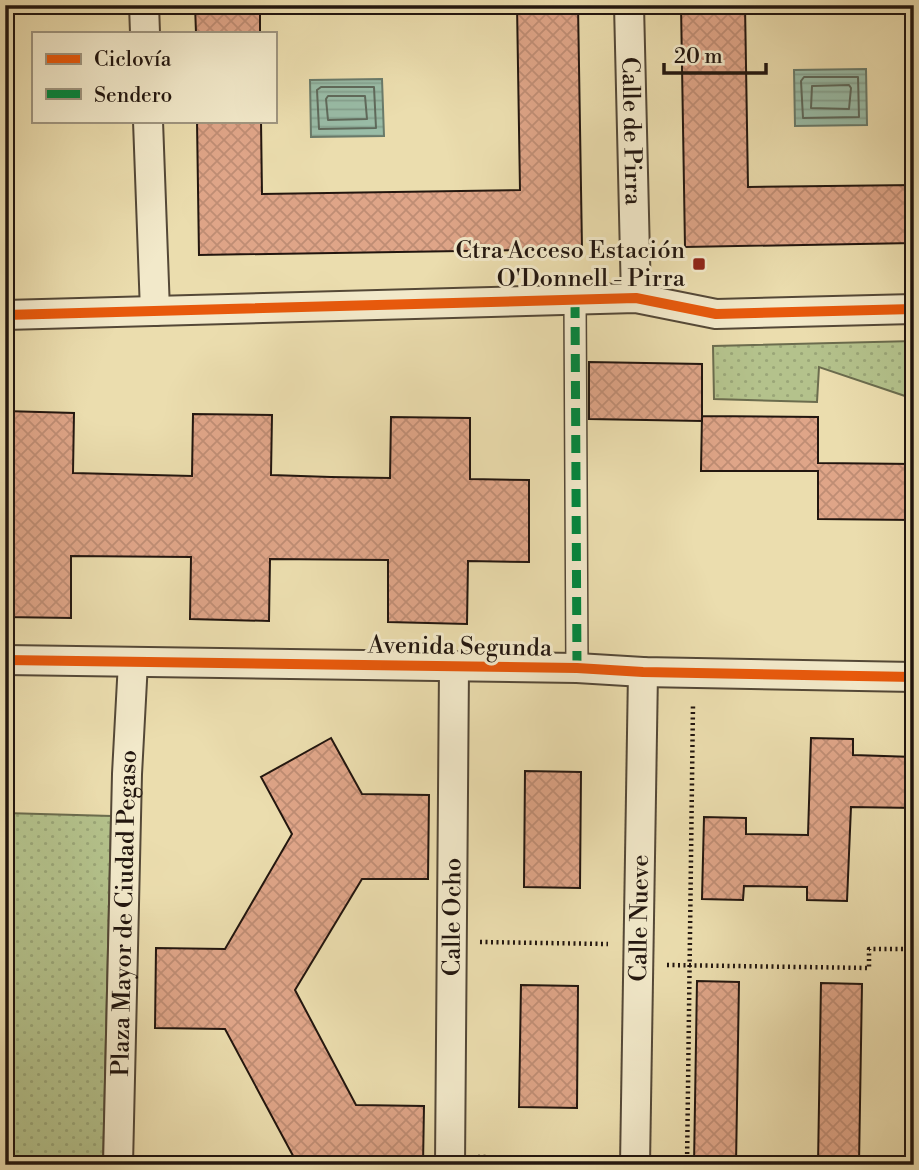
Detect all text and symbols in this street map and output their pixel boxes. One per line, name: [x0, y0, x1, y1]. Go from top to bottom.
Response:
legend: [32, 32, 276, 122]
scale bar: [664, 32, 765, 76]
text: 20 m: [674, 44, 723, 70]
text: Ciclovía: [94, 47, 172, 73]
street label: Calle de Pirra: [614, 56, 648, 206]
text: Sendero: [94, 83, 172, 109]
place label: Ctra Acceso Estación O'Donnell - Pirra: [455, 236, 686, 294]
marker: Ctra Acceso Estación O'Donnell - Pirra: [691, 256, 707, 272]
street label: Avenida Segunda: [367, 630, 553, 664]
street label: Plaza Mayor de Ciudad Pegaso: [106, 749, 144, 1077]
street label: Calle Nueve: [624, 854, 656, 982]
street label: Calle Ocho: [438, 858, 468, 976]

